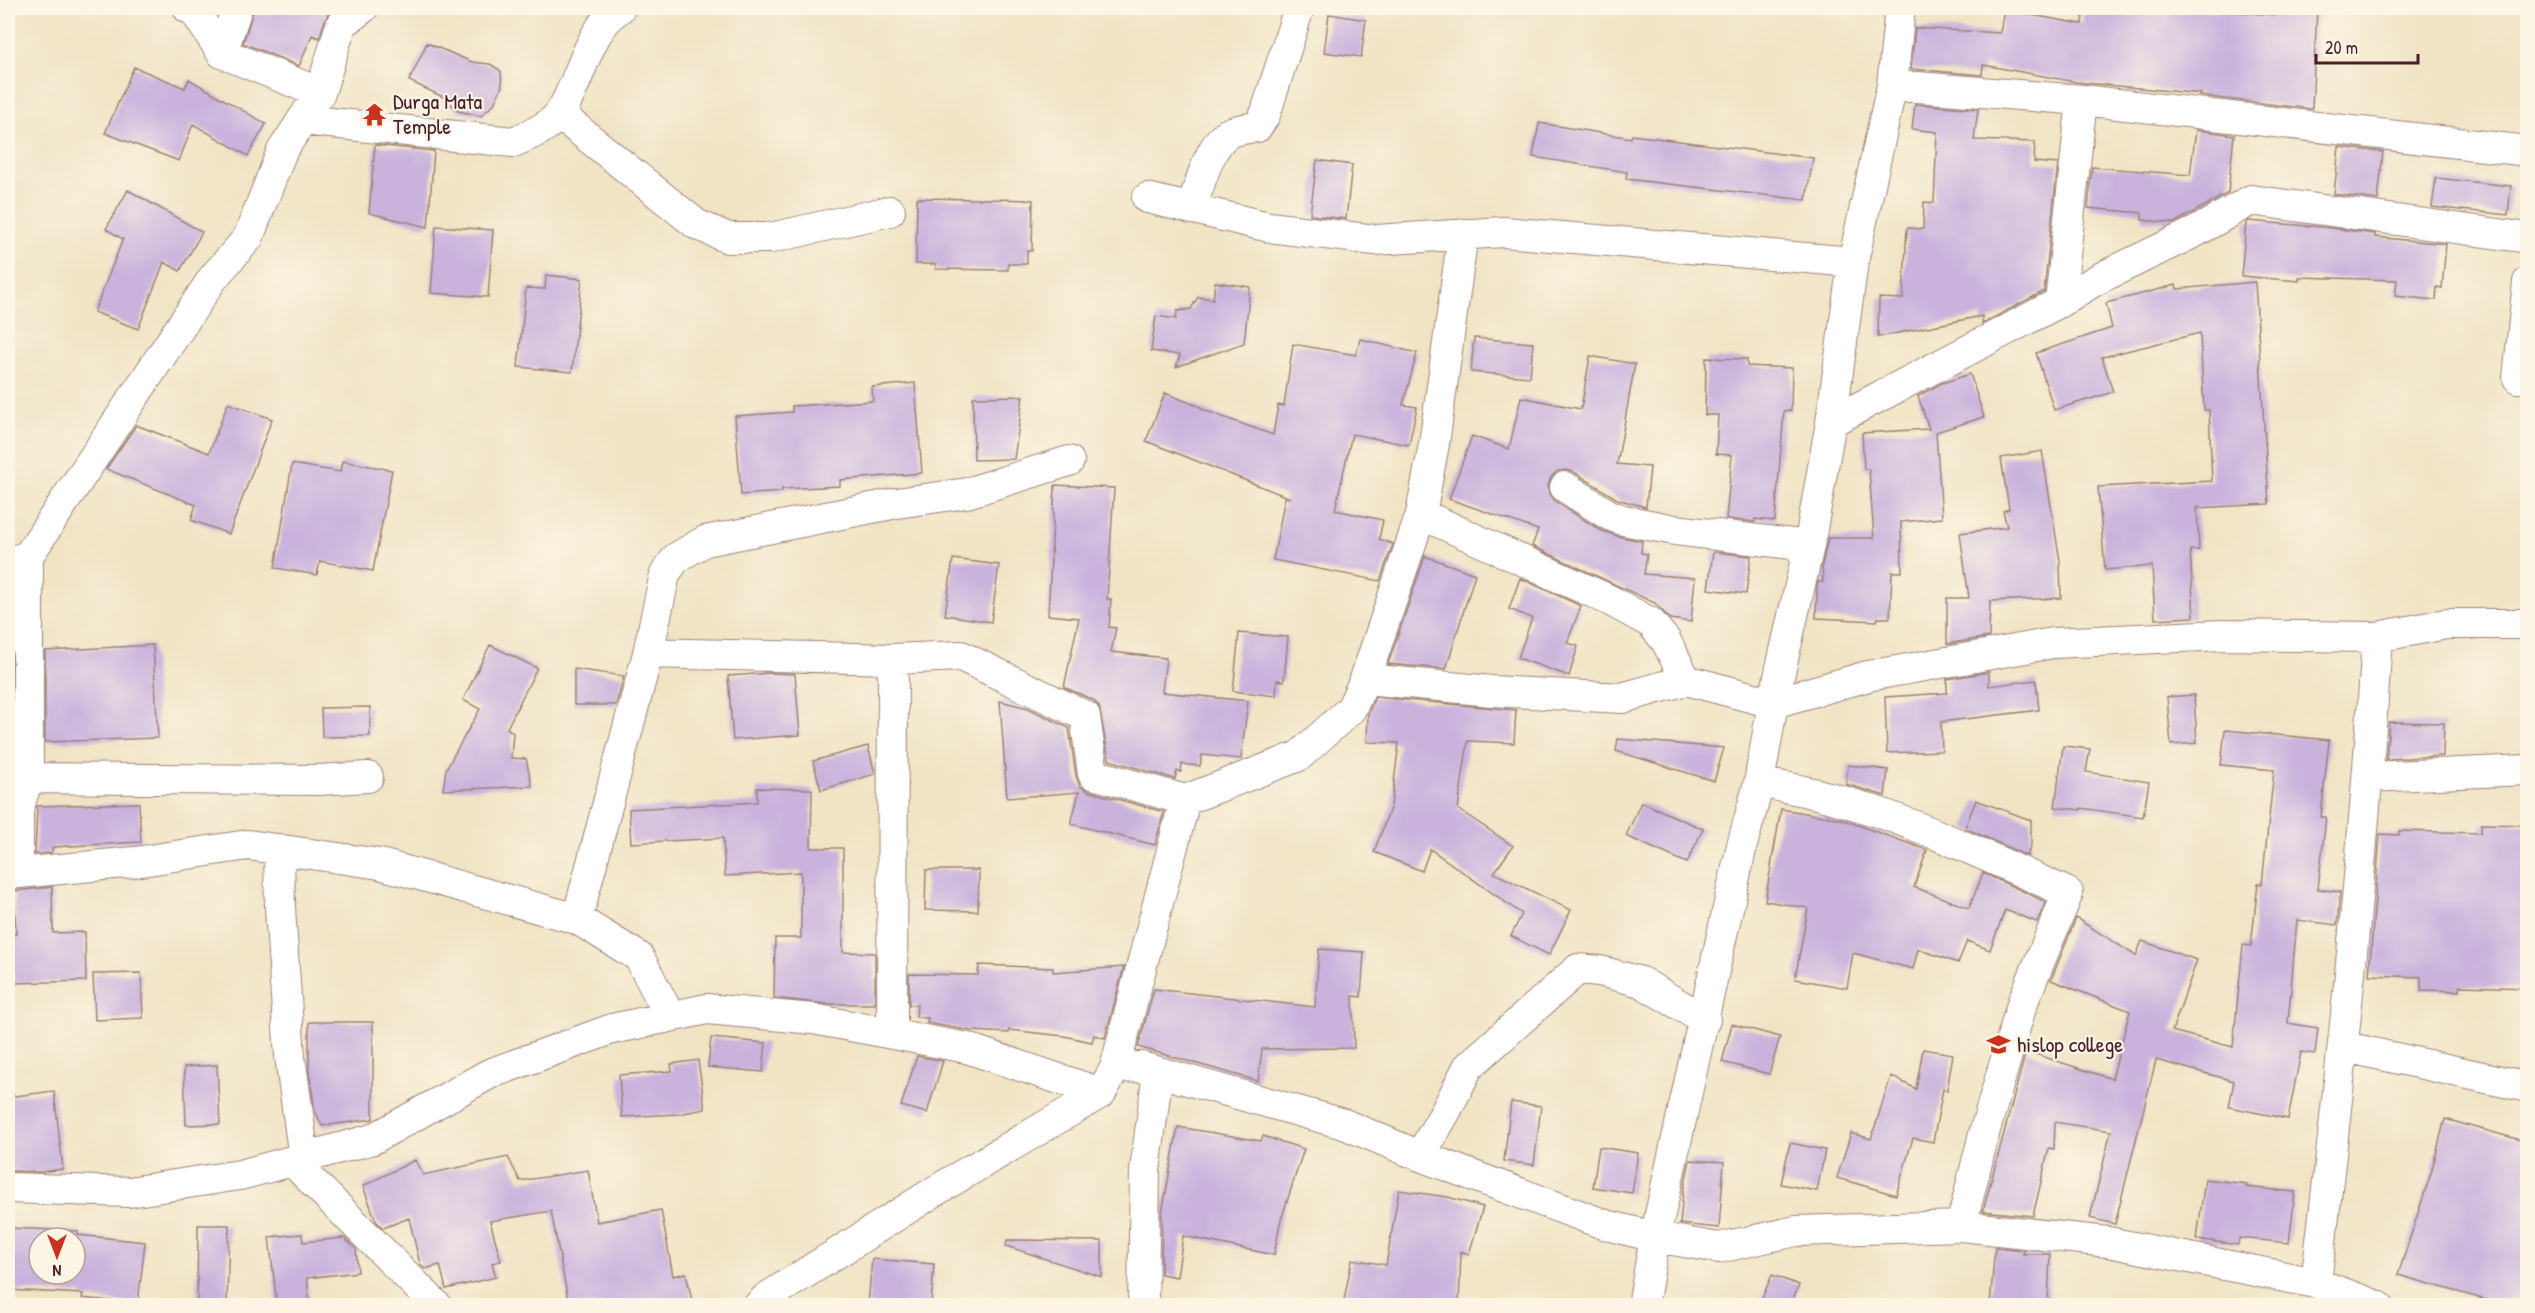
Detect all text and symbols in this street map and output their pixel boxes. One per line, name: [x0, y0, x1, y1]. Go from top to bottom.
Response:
scale bar: [2316, 27, 2418, 65]
text: 20 m: [2325, 35, 2358, 60]
place label: Durga Mata Temple: [393, 86, 482, 141]
temple icon: Durga Mata Temple: [362, 101, 388, 127]
place label: hislop college: [2017, 1029, 2123, 1059]
school or university icon: hislop college: [1986, 1031, 2012, 1057]
north arrow: [27, 1226, 87, 1286]
text: N: [52, 1260, 61, 1282]

